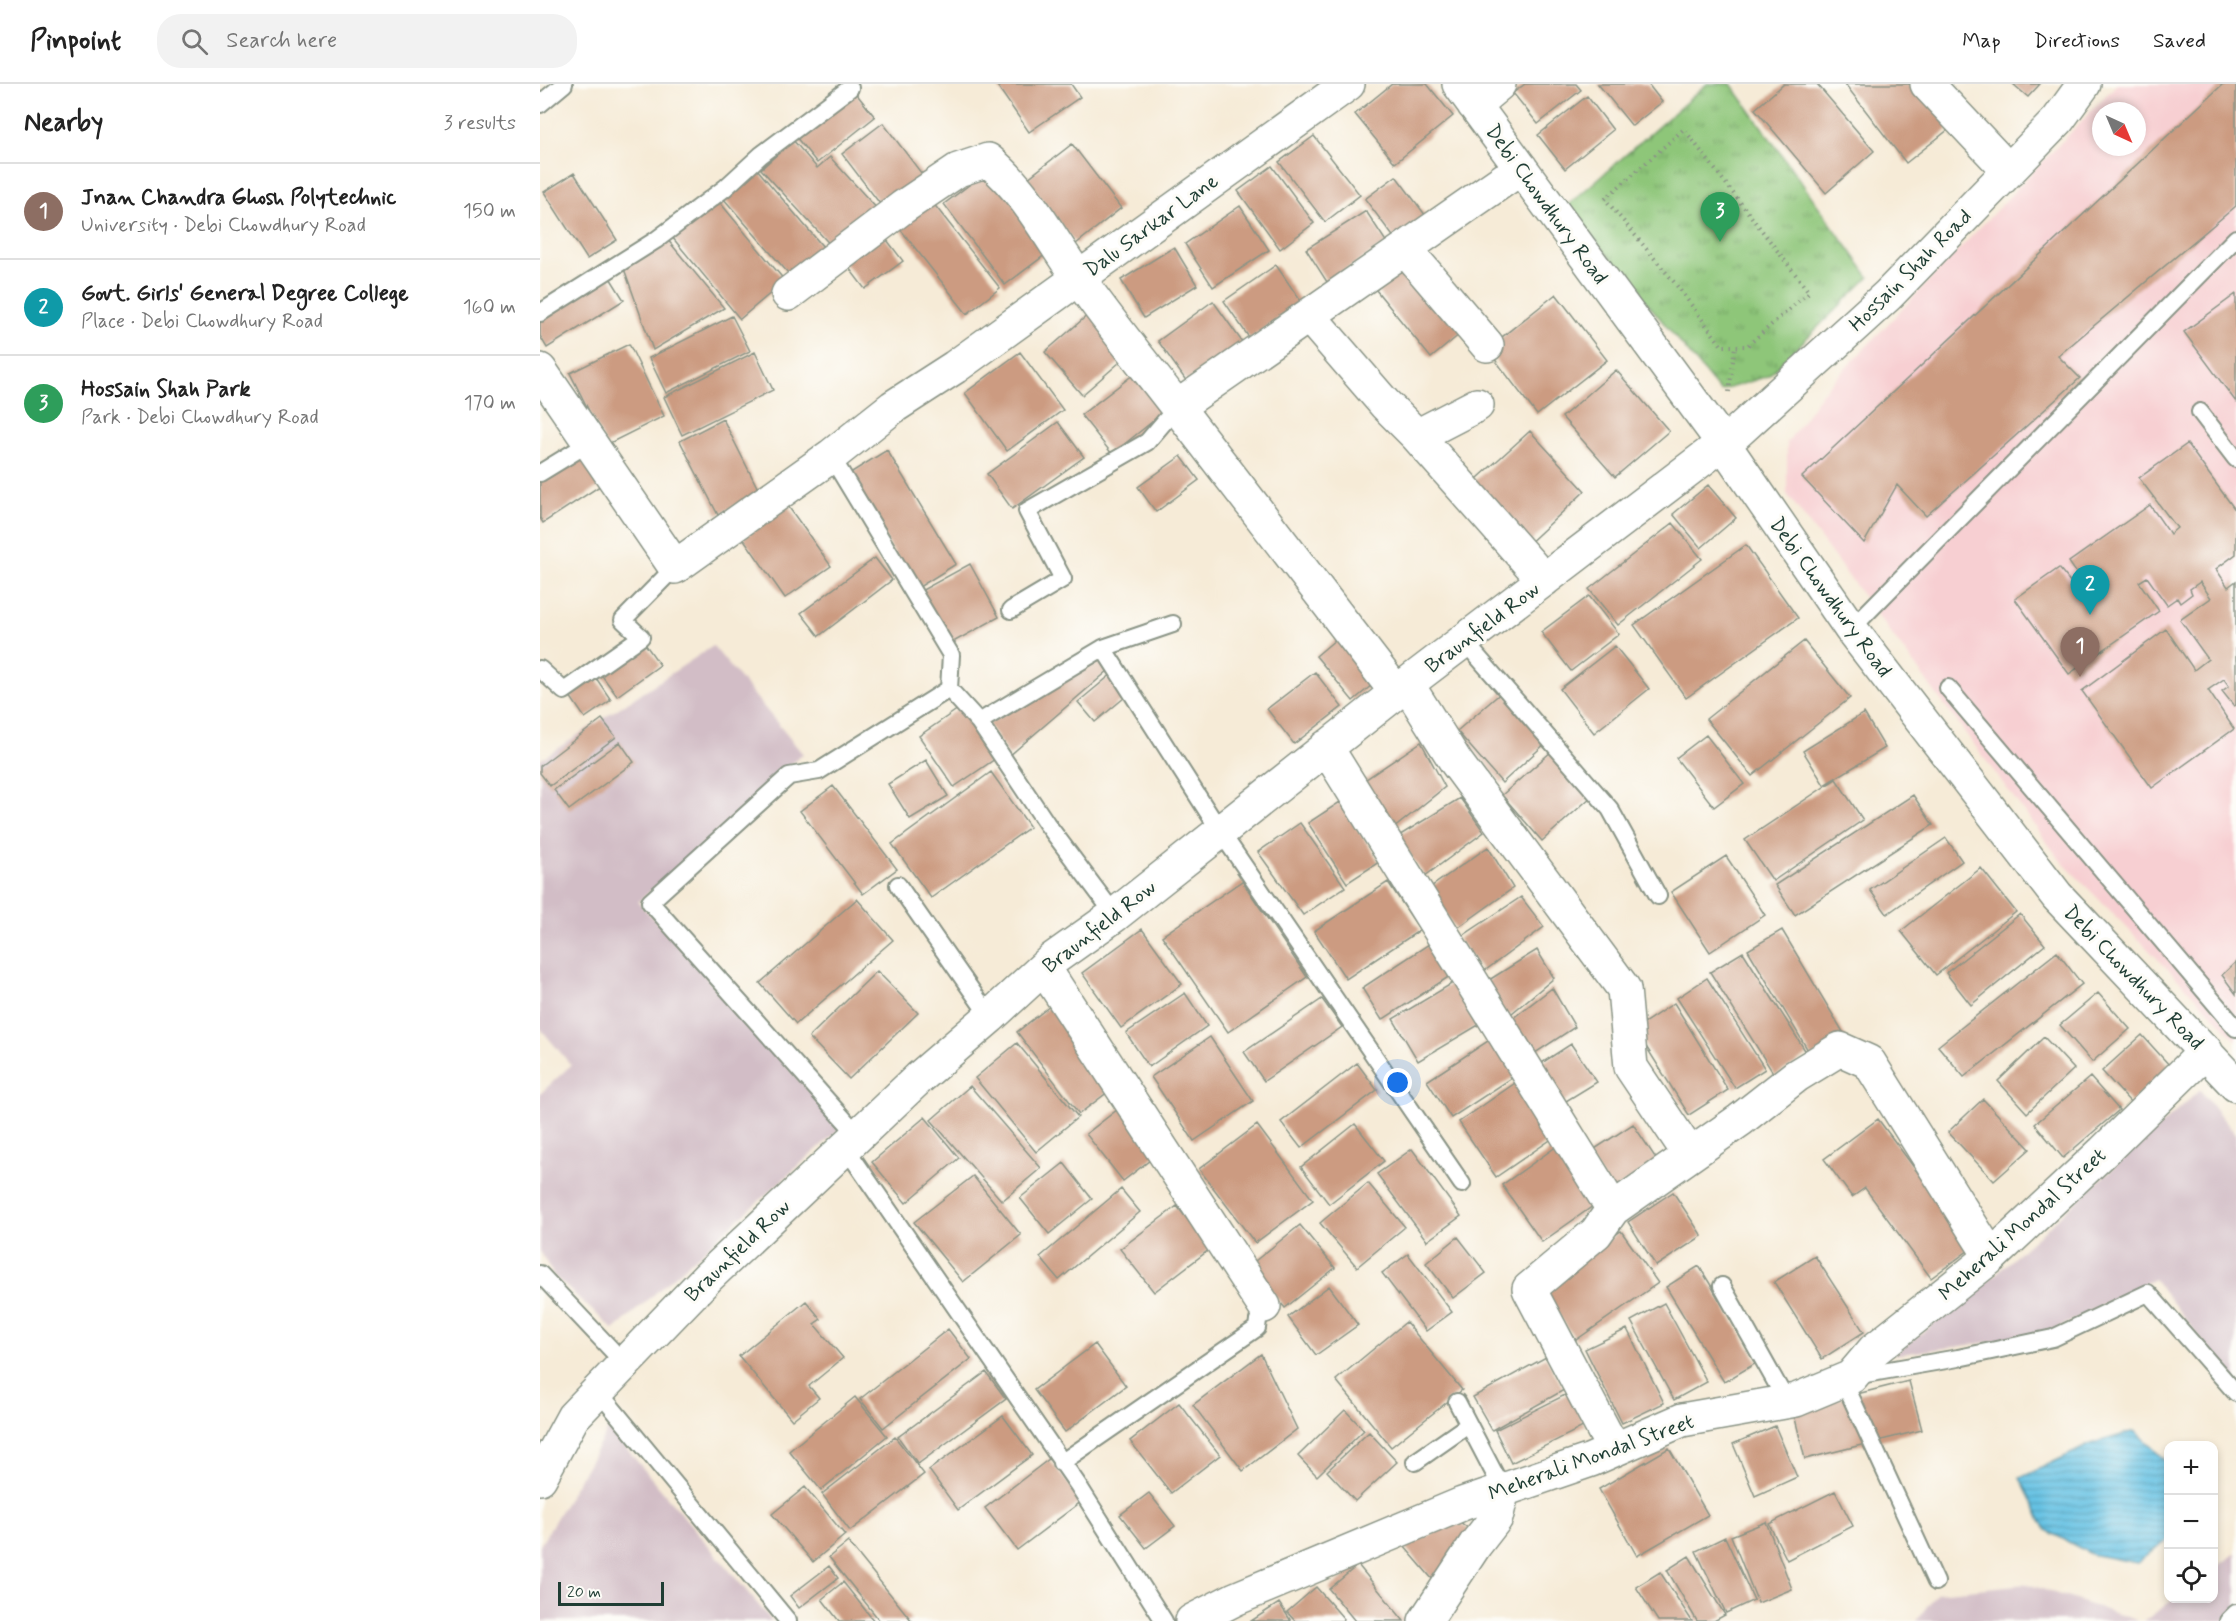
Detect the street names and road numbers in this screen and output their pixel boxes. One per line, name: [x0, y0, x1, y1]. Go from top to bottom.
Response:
street label: Debi Chowdhury Road: [1479, 119, 1614, 290]
street label: Dalu Sarkar Lane: [1079, 168, 1224, 284]
street label: Hossain Shah Road: [1843, 203, 1978, 338]
street label: Debi Chowdhury Road: [1763, 512, 1898, 683]
street label: Braunfield Row: [1419, 575, 1546, 680]
street label: Braunfield Row: [1037, 874, 1162, 980]
street label: Debi Chowdhury Road: [2057, 899, 2210, 1056]
street label: Meherali Mondal Street: [1933, 1142, 2113, 1308]
street label: Braunfield Row: [679, 1193, 797, 1308]
street label: Meherali Mondal Street: [1485, 1408, 1698, 1508]

